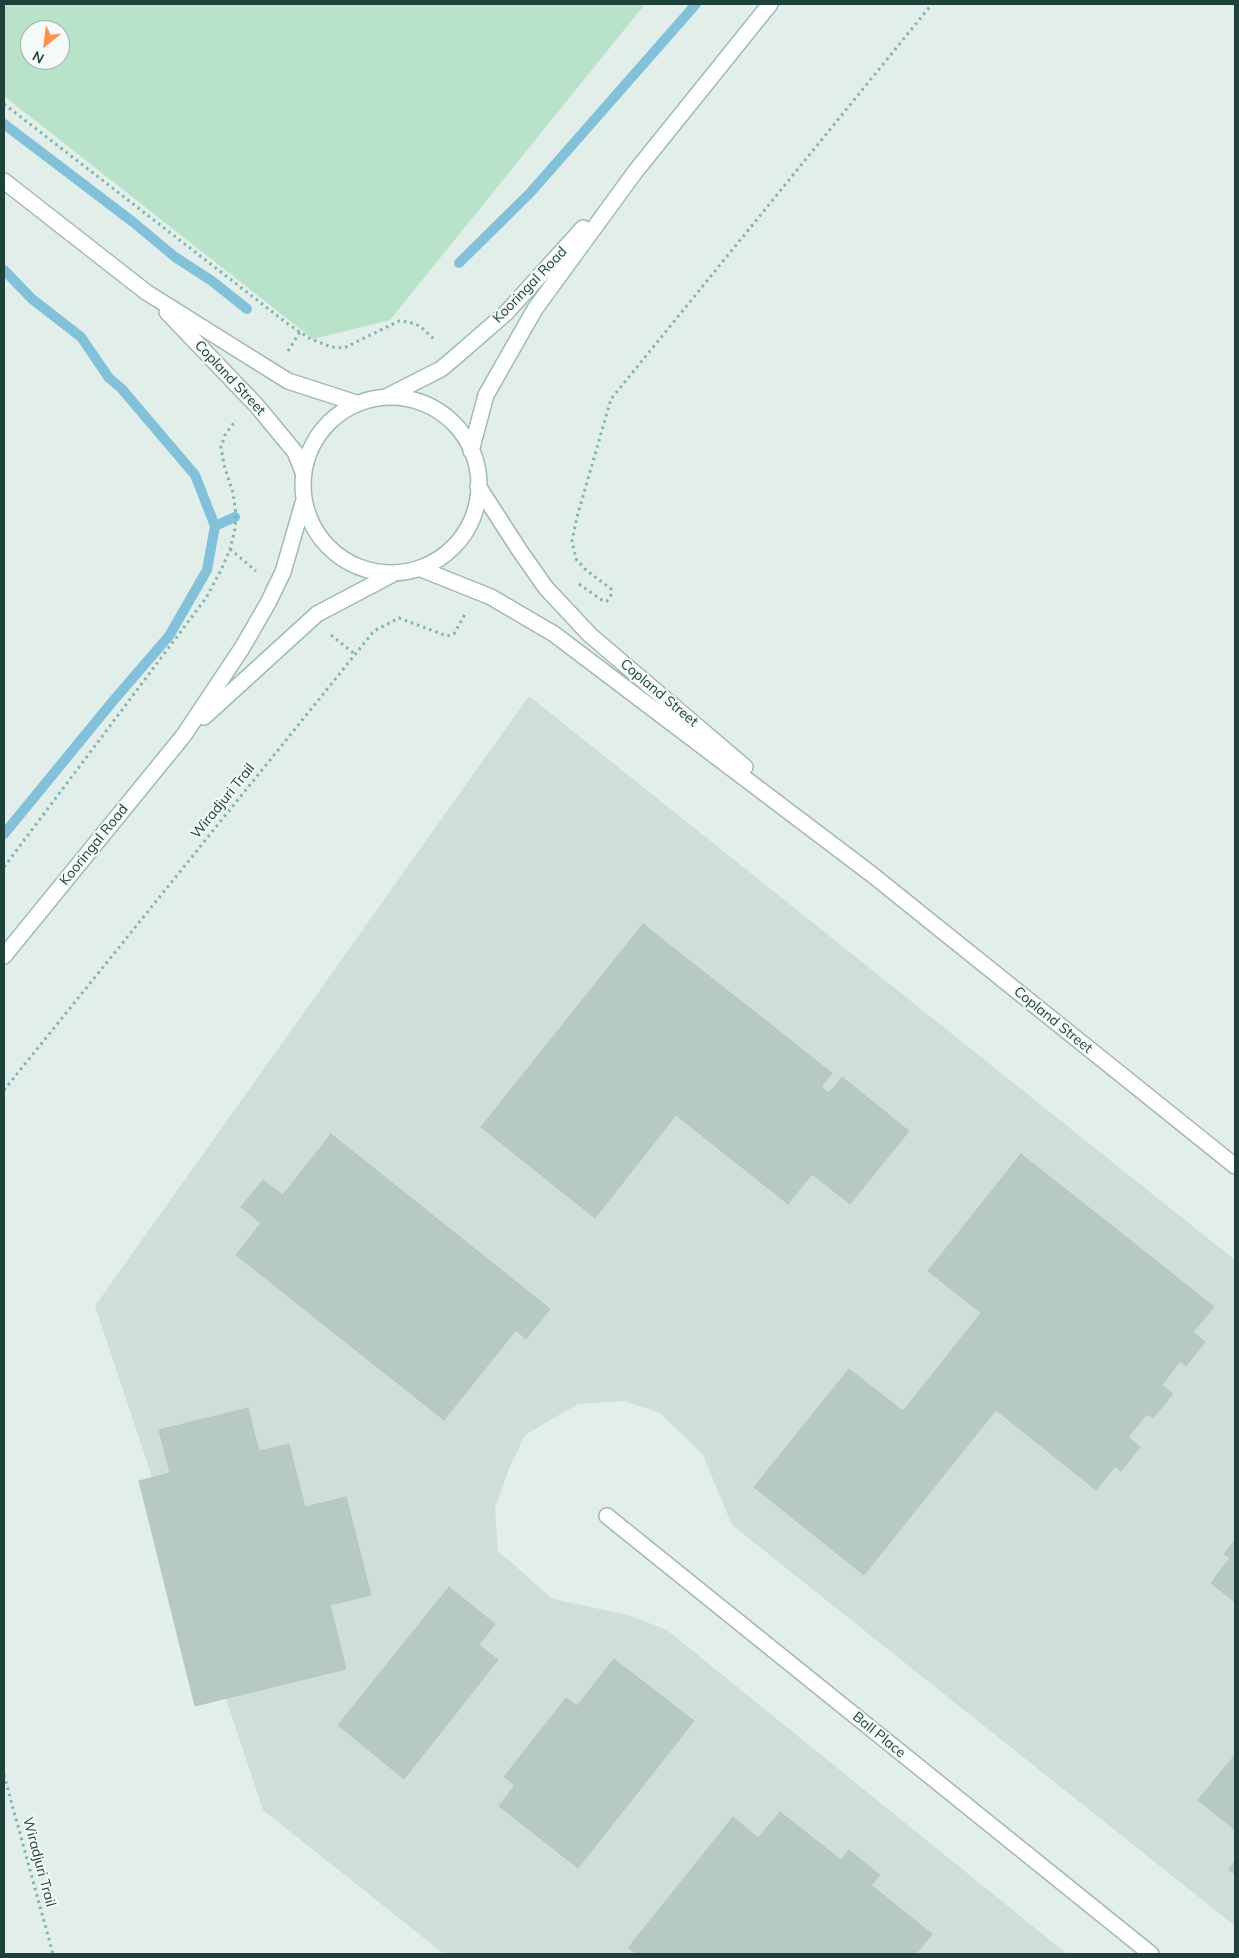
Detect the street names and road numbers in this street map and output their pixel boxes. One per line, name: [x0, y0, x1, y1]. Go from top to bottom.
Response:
street label: Kooringal Road: [489, 243, 571, 327]
street label: Copland Street: [191, 337, 269, 419]
street label: Copland Street: [617, 656, 701, 730]
street label: Wiradjuri Trail: [188, 760, 258, 842]
street label: Kooringal Road: [56, 801, 132, 889]
street label: Copland Street: [1010, 983, 1096, 1057]
street label: Ball Place: [849, 1708, 909, 1762]
street label: Wiradjuri Trail: [19, 1816, 59, 1908]

